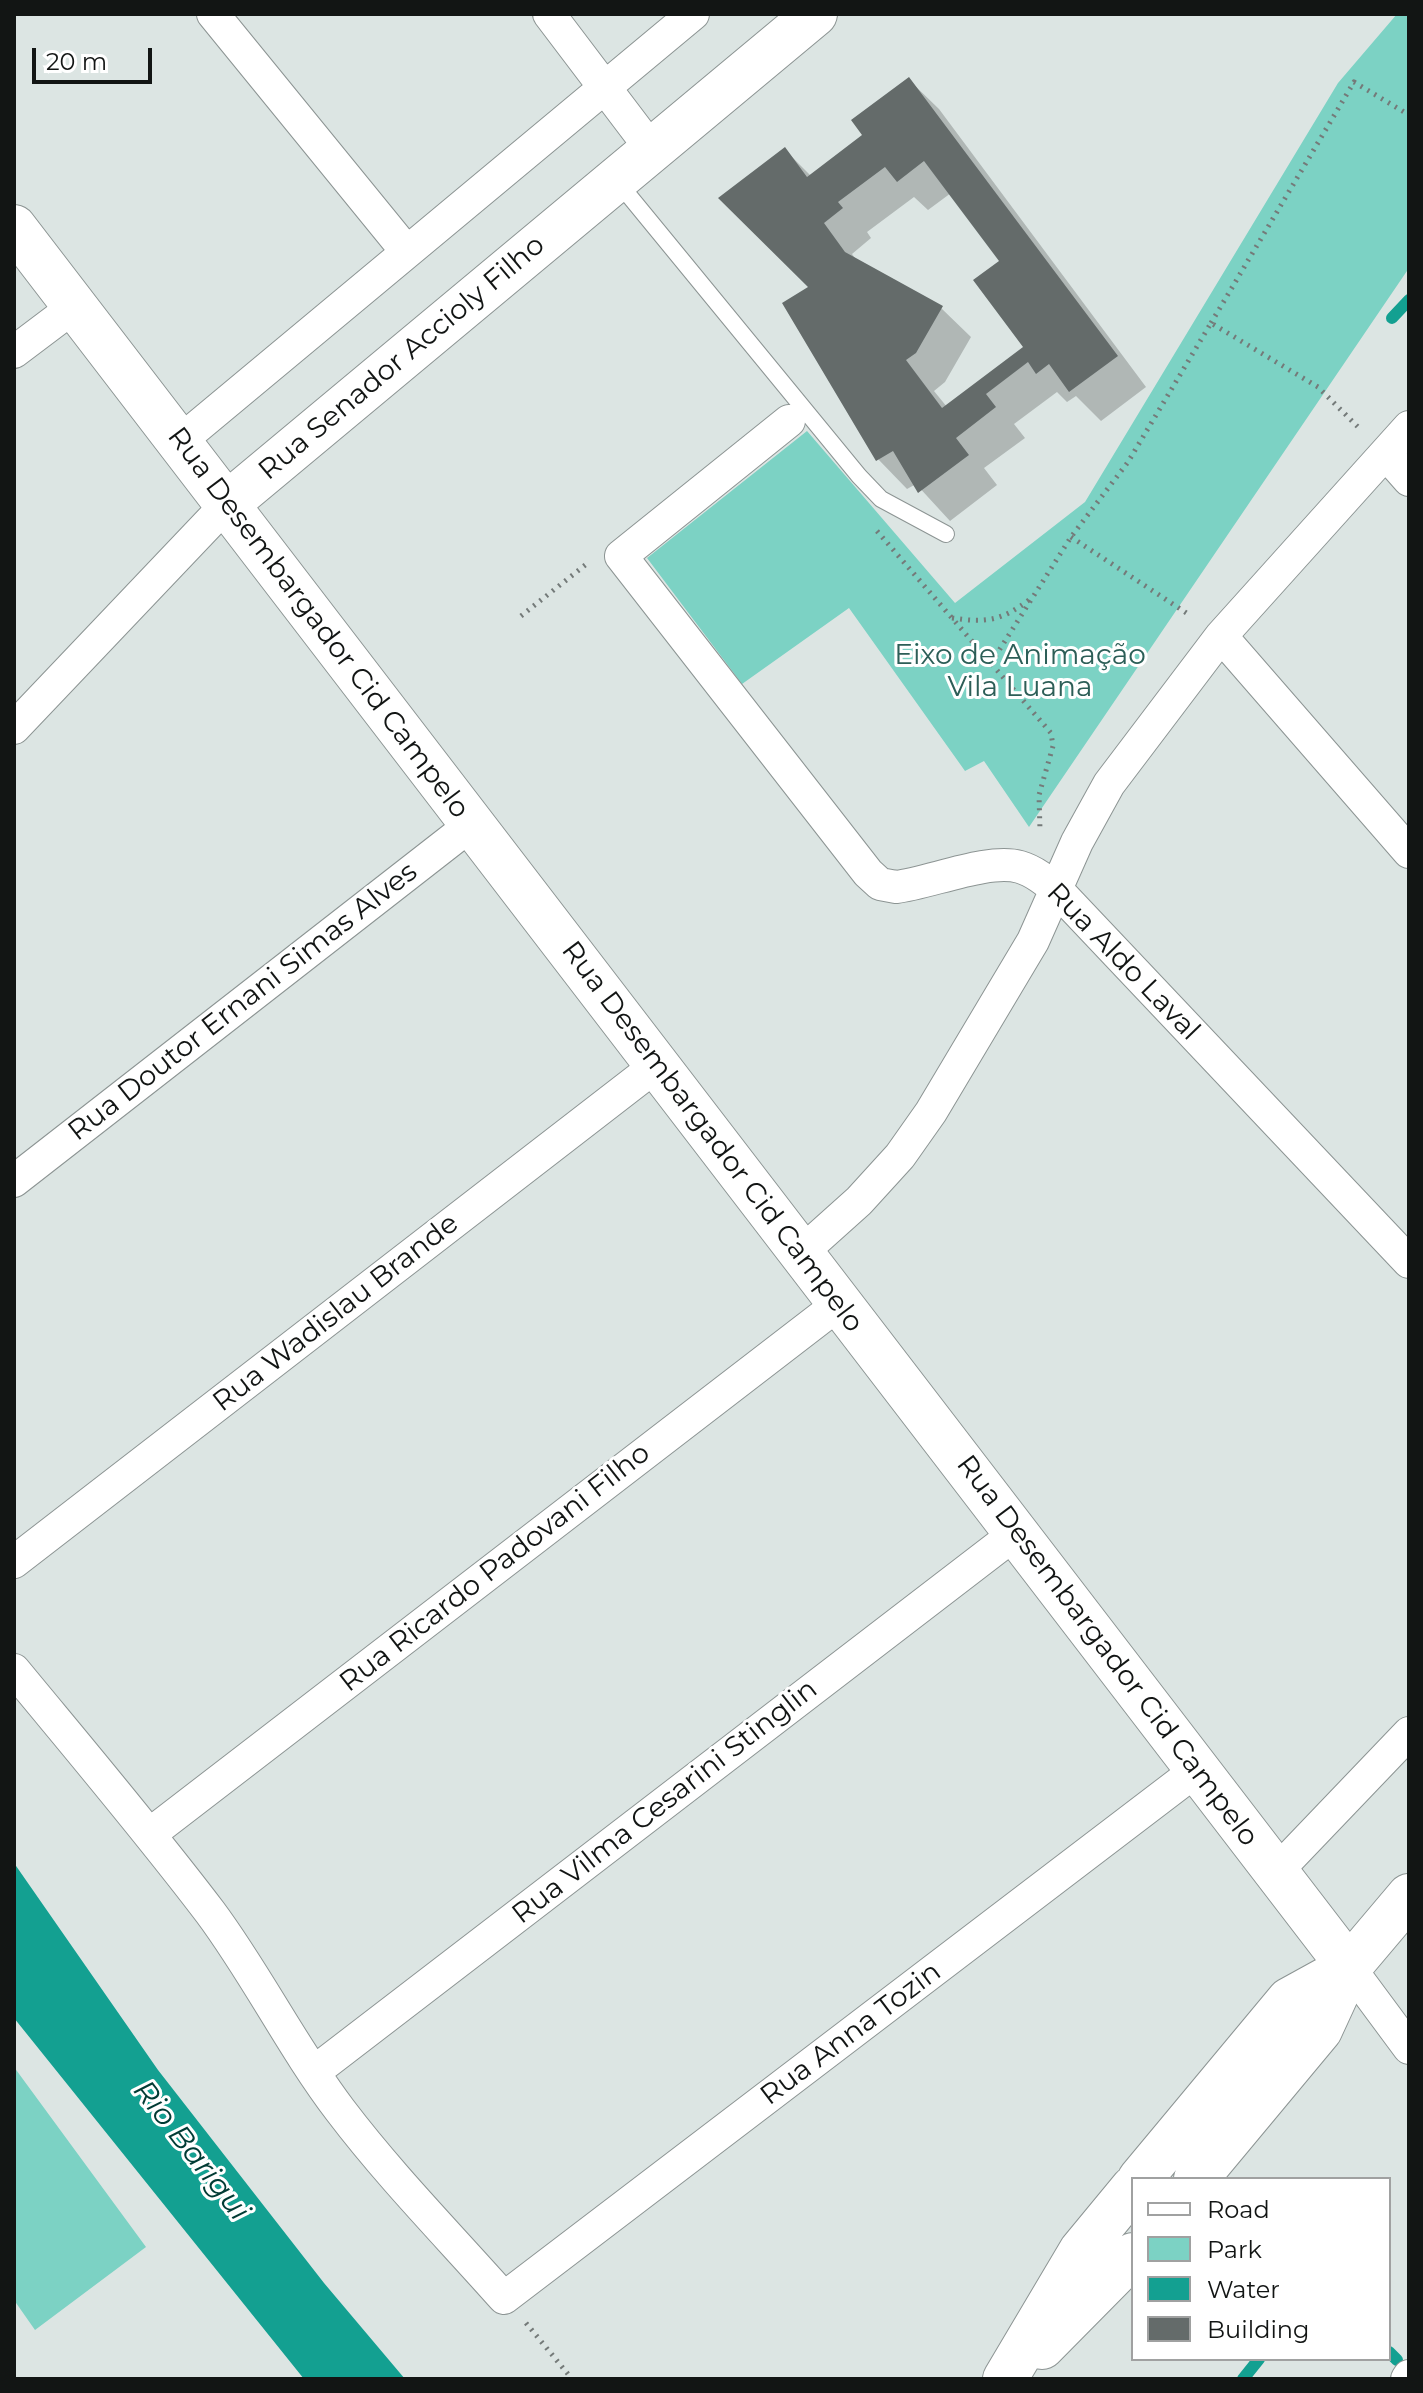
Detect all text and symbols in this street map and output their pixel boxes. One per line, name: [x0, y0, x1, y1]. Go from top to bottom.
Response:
scale bar: [36, 32, 156, 82]
text: 20 m: [46, 47, 107, 76]
street label: Rua Senador Accioly Filho: [252, 229, 552, 487]
street label: Rua Desembargador Cid Campelo: [160, 421, 476, 825]
park label: Eixo de Animação Vila Luana: [894, 639, 1146, 705]
street label: Rua Doutor Ernani Simas Alves: [62, 855, 424, 1149]
street label: Rua Aldo Laval: [1039, 876, 1207, 1048]
street label: Rua Desembargador Cid Campelo: [554, 935, 870, 1339]
street label: Rua Wadislau Brande: [207, 1207, 465, 1419]
street label: Rua Ricardo Padovani Filho: [333, 1436, 657, 1700]
street label: Rua Desembargador Cid Campelo: [949, 1449, 1265, 1853]
street label: Rua Vilma Cesarini Stinglin: [506, 1673, 824, 1931]
street label: Rua Anna Tozin: [754, 1955, 948, 2113]
water label: Rio Barigui: [125, 2074, 257, 2228]
legend: [1131, 2177, 1391, 2361]
text: Road: [1207, 2195, 1270, 2224]
text: Park: [1207, 2235, 1262, 2264]
text: Water: [1207, 2275, 1280, 2304]
text: Building: [1207, 2315, 1310, 2344]

